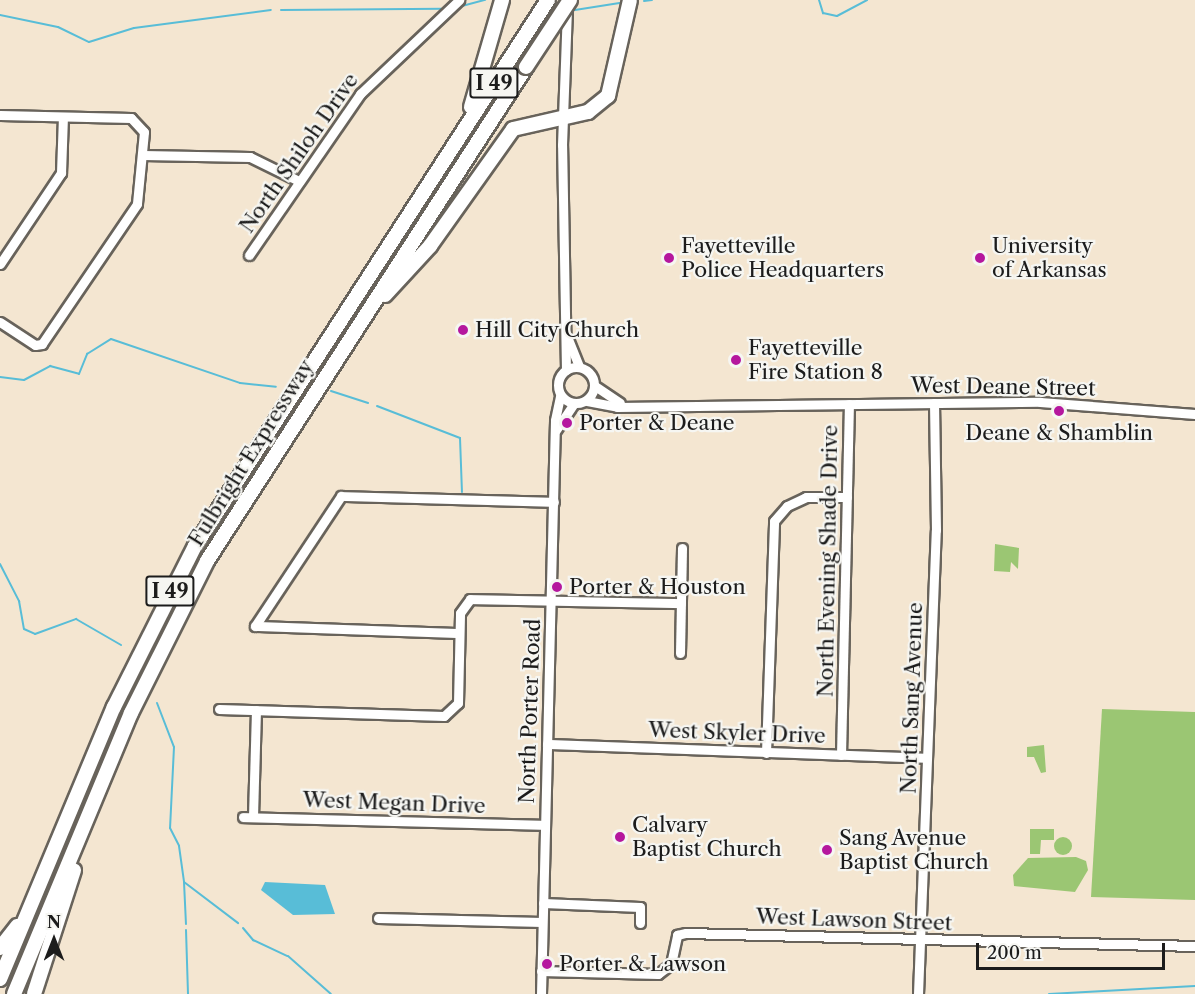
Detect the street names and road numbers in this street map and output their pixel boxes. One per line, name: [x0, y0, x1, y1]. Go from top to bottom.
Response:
road number: I 49: [468, 66, 520, 100]
street label: North Shiloh Drive: [234, 68, 364, 238]
street label: Fulbright Expressway: [183, 355, 319, 551]
street label: West Deane Street: [910, 373, 1096, 401]
street label: North Evening Shade Drive: [813, 425, 843, 697]
road number: I 49: [144, 574, 195, 608]
street label: North Sang Avenue: [896, 601, 928, 795]
street label: North Porter Road: [514, 618, 546, 804]
street label: West Skyler Drive: [648, 717, 826, 749]
street label: West Megan Drive: [302, 787, 486, 819]
street label: West Lawson Street: [755, 904, 953, 936]

